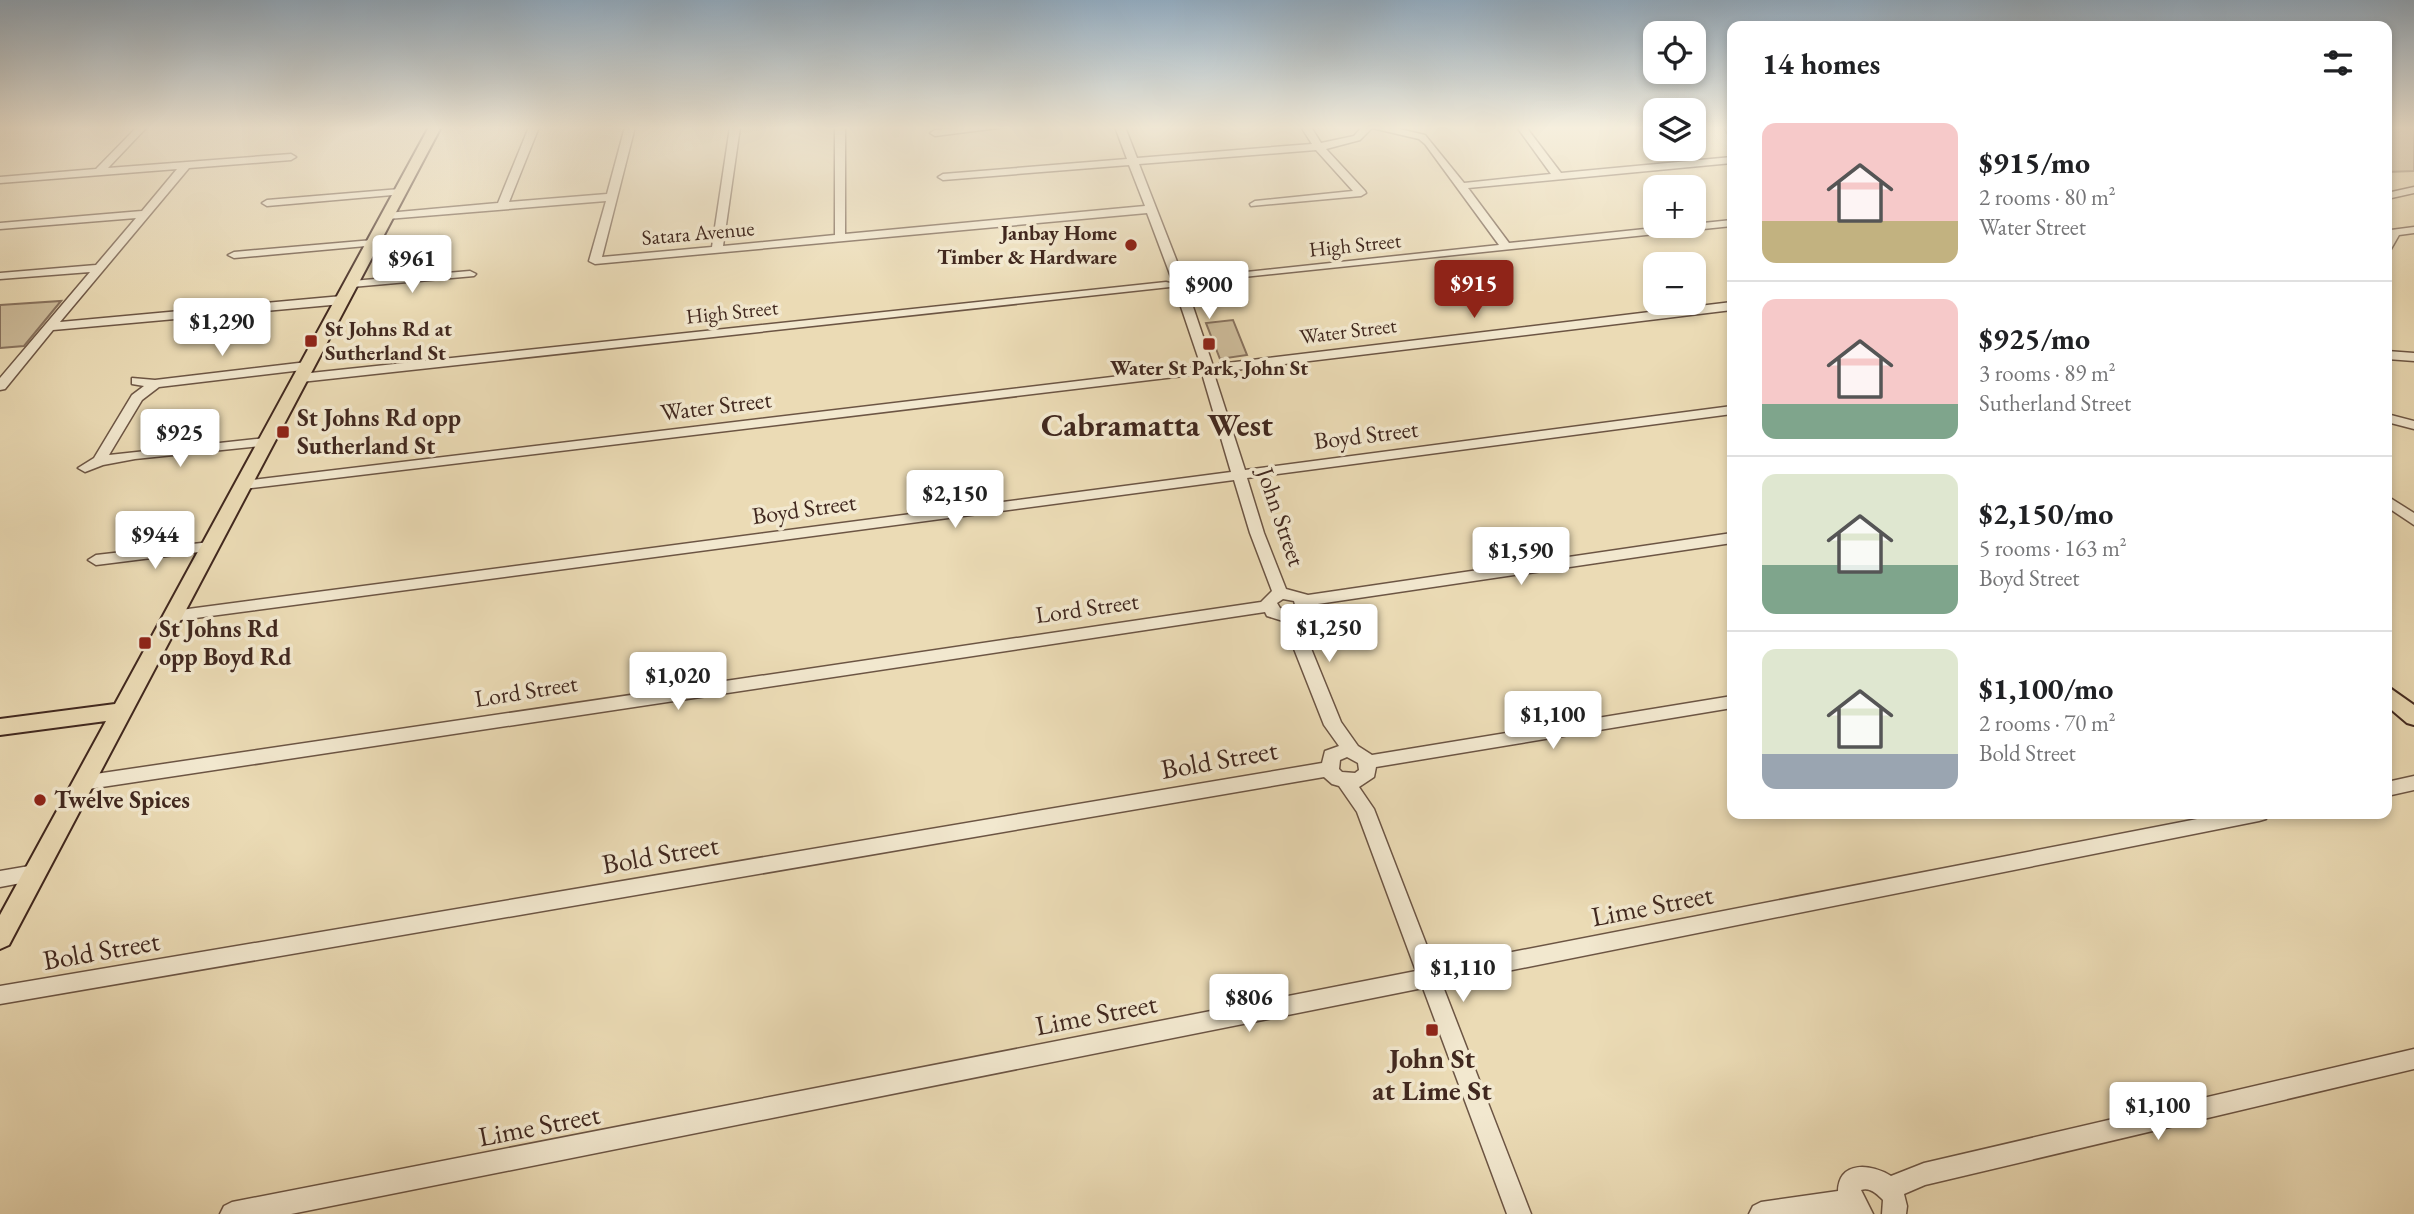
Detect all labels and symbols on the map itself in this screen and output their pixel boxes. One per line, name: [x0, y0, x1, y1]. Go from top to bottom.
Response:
street label: Satara Avenue: [641, 214, 755, 251]
place label: Janbay Home Timber & Hardware: [937, 219, 1117, 270]
street label: High Street: [1308, 226, 1403, 263]
pin: $961: [371, 236, 453, 295]
marker: Janbay Home Timber & Hardware: [1123, 237, 1139, 253]
pin: $915: [1433, 260, 1515, 320]
pin: $900: [1168, 262, 1250, 321]
street label: High Street: [685, 293, 780, 330]
pin: $1,290: [165, 298, 279, 358]
street label: Water Street: [1298, 311, 1398, 350]
place label: St Johns Rd at Sutherland St: [325, 315, 452, 366]
marker: St Johns Rd at Sutherland St: [303, 333, 319, 349]
marker: Water St Park, John St: [1201, 336, 1217, 352]
place label: Water St Park, John St: [1110, 354, 1308, 381]
street label: Water Street: [659, 383, 774, 428]
place label: St Johns Rd opp Sutherland St: [297, 402, 461, 461]
district label: Cabramatta West: [1041, 404, 1273, 446]
pin: $925: [139, 410, 221, 469]
street label: Boyd Street: [1312, 413, 1420, 456]
marker: St Johns Rd opp Sutherland St: [275, 424, 291, 440]
street label: John Street: [1250, 462, 1313, 571]
pin: $2,150: [898, 470, 1012, 530]
street label: Boyd Street: [750, 486, 859, 531]
pin: $944: [114, 512, 196, 571]
pin: $1,590: [1464, 528, 1578, 587]
street label: Lord Street: [1033, 585, 1141, 630]
pin: $1,250: [1272, 604, 1386, 664]
place label: St Johns Rd opp Boyd Rd: [159, 613, 292, 673]
marker: St Johns Rd opp Boyd Rd: [137, 635, 153, 651]
pin: $1,020: [621, 652, 735, 712]
street label: Lord Street: [472, 667, 580, 714]
pin: $1,100: [1496, 692, 1610, 751]
street label: Bold Street: [1158, 731, 1280, 787]
place label: Twelve Spices: [54, 784, 190, 815]
marker: Twelve Spices: [32, 792, 48, 808]
street label: Bold Street: [599, 826, 721, 882]
street label: Lime Street: [1588, 876, 1716, 934]
street label: Bold Street: [40, 922, 162, 978]
pin: $1,110: [1406, 944, 1520, 1004]
pin: $806: [1208, 974, 1290, 1034]
street label: Lime Street: [1032, 985, 1160, 1043]
marker: John St at Lime St: [1424, 1022, 1440, 1038]
place label: John St at Lime St: [1372, 1040, 1492, 1108]
pin: $1,100: [2101, 1082, 2215, 1142]
street label: Lime Street: [475, 1096, 603, 1154]

